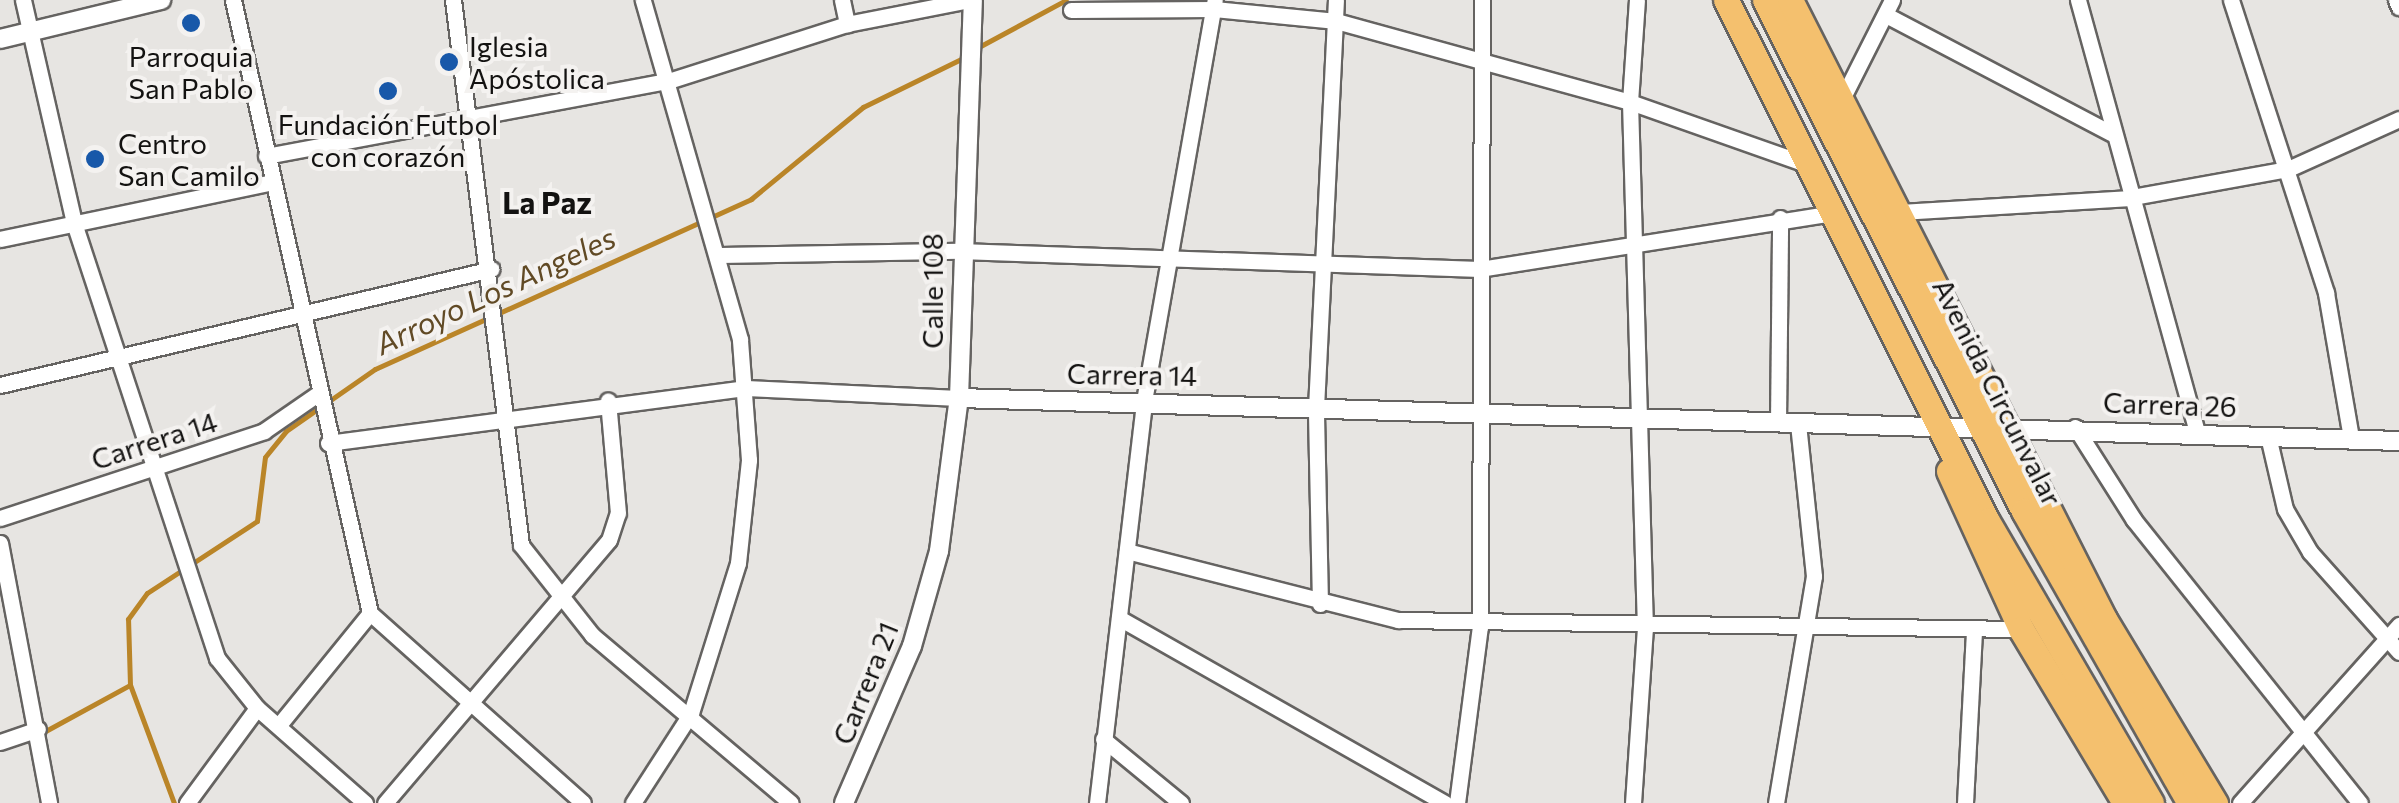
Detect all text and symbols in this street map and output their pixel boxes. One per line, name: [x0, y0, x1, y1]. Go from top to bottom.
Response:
marker: Parroquia San Pablo: [180, 12, 202, 34]
place label: Iglesia Apóstolica: [469, 29, 605, 95]
place label: Parroquia San Pablo: [128, 39, 254, 105]
marker: Iglesia Apóstolica: [438, 51, 460, 73]
marker: Fundación Futbol con corazón: [377, 80, 399, 102]
place label: Fundación Futbol con corazón: [278, 107, 498, 173]
place label: Centro San Camilo: [118, 126, 260, 192]
marker: Centro San Camilo: [82, 146, 108, 172]
district label: La Paz: [502, 184, 592, 220]
water label: Arroyo Los Angeles: [369, 219, 621, 361]
street label: Calle 108: [915, 233, 949, 349]
street label: Avenida Circunvalar: [1926, 273, 2070, 511]
street label: Carrera 14: [1067, 356, 1197, 392]
street label: Carrera 26: [2103, 385, 2237, 423]
street label: Carrera 14: [87, 404, 221, 476]
street label: Carrera 21: [825, 617, 905, 749]

